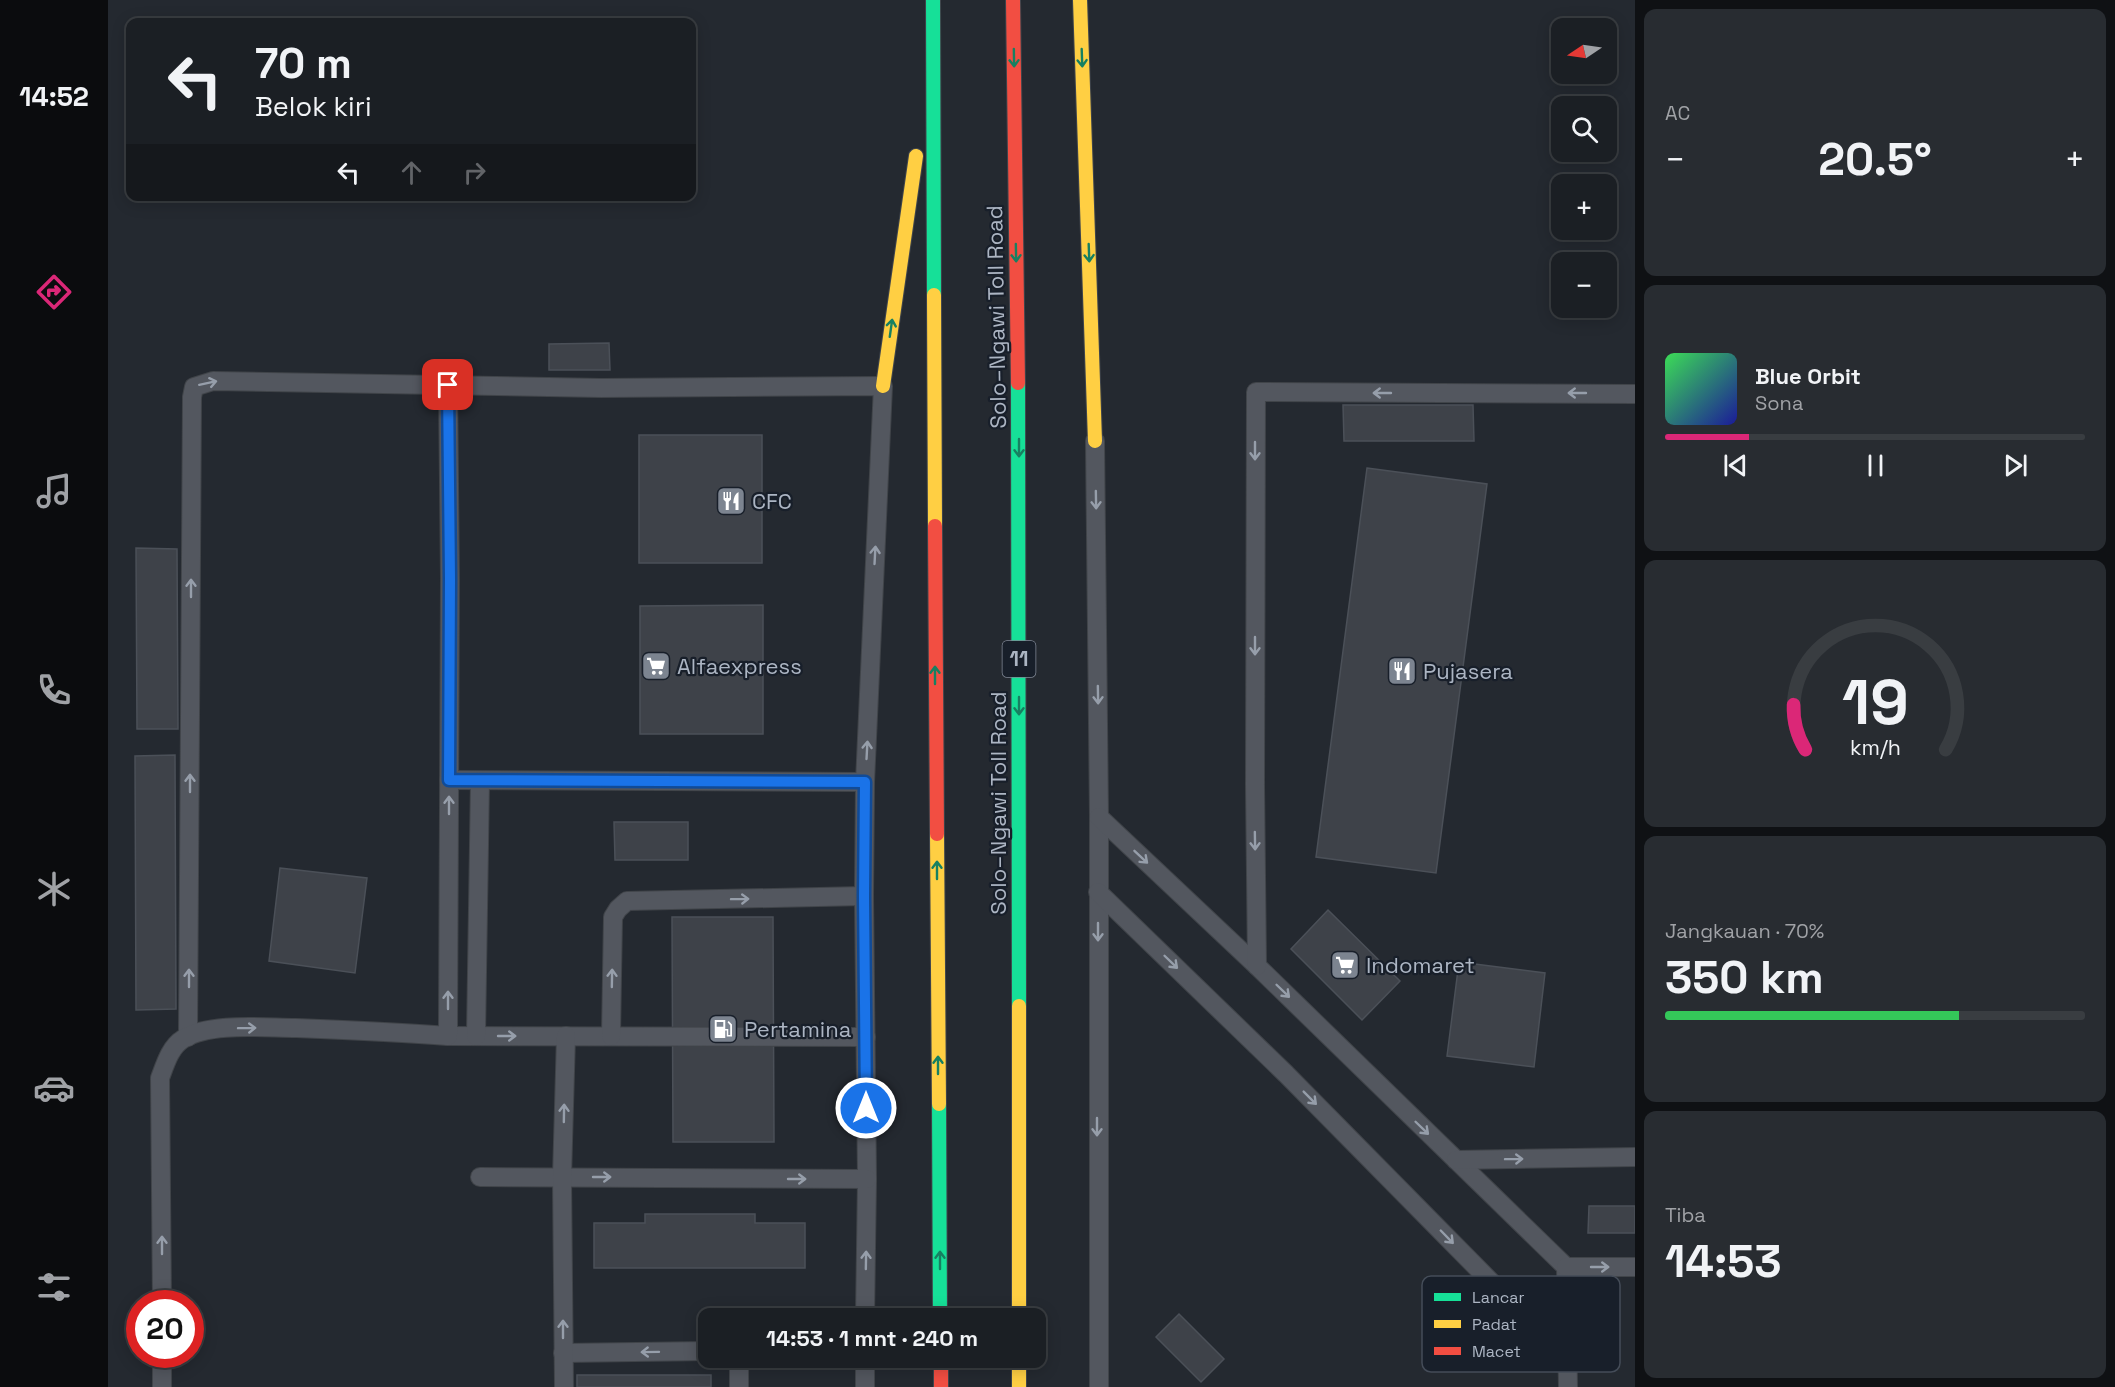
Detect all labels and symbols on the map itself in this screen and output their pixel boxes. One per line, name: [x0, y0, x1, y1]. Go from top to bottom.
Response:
north arrow: [1551, 18, 1617, 84]
one-way arrow: [1008, 48, 1020, 68]
one-way arrow: [1077, 48, 1088, 68]
street label: Solo–Ngawi Toll Road: [980, 205, 1012, 429]
one-way arrow: [1011, 243, 1022, 263]
one-way arrow: [1084, 243, 1095, 263]
one-way arrow: [886, 318, 897, 338]
pin: [422, 359, 473, 410]
one-way arrow: [198, 377, 217, 388]
one-way arrow: [1372, 387, 1392, 399]
one-way arrow: [1567, 387, 1587, 399]
one-way arrow: [1013, 438, 1025, 458]
one-way arrow: [1249, 440, 1261, 460]
restaurant icon: CFC: [715, 485, 747, 517]
place label: CFC: [752, 487, 792, 515]
one-way arrow: [1090, 489, 1102, 509]
one-way arrow: [870, 546, 881, 566]
one-way arrow: [185, 579, 197, 599]
one-way arrow: [1249, 635, 1261, 655]
road number: 11: [1002, 641, 1036, 677]
supermarket icon: Alfaexpress: [640, 650, 672, 682]
place label: Alfaexpress: [677, 652, 802, 680]
restaurant icon: Pujasera: [1386, 655, 1418, 687]
place label: Pujasera: [1423, 657, 1513, 685]
one-way arrow: [929, 666, 941, 686]
one-way arrow: [1092, 684, 1104, 704]
street label: Solo–Ngawi Toll Road: [984, 691, 1012, 915]
one-way arrow: [1013, 696, 1025, 716]
one-way arrow: [861, 741, 872, 761]
one-way arrow: [184, 774, 196, 794]
one-way arrow: [443, 796, 455, 816]
one-way arrow: [1249, 830, 1261, 850]
one-way arrow: [1134, 850, 1149, 864]
one-way arrow: [931, 861, 943, 881]
one-way arrow: [729, 893, 749, 905]
one-way arrow: [1092, 921, 1104, 941]
supermarket icon: Indomaret: [1329, 949, 1361, 981]
place label: Indomaret: [1366, 951, 1475, 979]
one-way arrow: [1163, 955, 1178, 969]
one-way arrow: [606, 968, 618, 988]
one-way arrow: [183, 969, 195, 989]
one-way arrow: [1275, 984, 1290, 998]
one-way arrow: [442, 991, 454, 1011]
fuel station icon: Pertamina: [707, 1013, 739, 1045]
place label: Pertamina: [744, 1015, 852, 1043]
one-way arrow: [237, 1022, 257, 1034]
one-way arrow: [496, 1030, 516, 1042]
one-way arrow: [933, 1056, 944, 1076]
position arrow: [834, 1076, 898, 1140]
one-way arrow: [1303, 1091, 1318, 1105]
one-way arrow: [558, 1103, 570, 1123]
one-way arrow: [1092, 1116, 1103, 1136]
one-way arrow: [1415, 1120, 1430, 1135]
one-way arrow: [1504, 1153, 1524, 1165]
one-way arrow: [591, 1172, 611, 1183]
one-way arrow: [786, 1173, 806, 1184]
one-way arrow: [1440, 1229, 1454, 1244]
one-way arrow: [156, 1236, 168, 1256]
one-way arrow: [860, 1251, 871, 1271]
one-way arrow: [934, 1251, 946, 1271]
one-way arrow: [1590, 1261, 1610, 1273]
legend: [1422, 1276, 1620, 1372]
text: Lancar: [1472, 1287, 1525, 1308]
speed limit sign: 20: [126, 1290, 204, 1368]
text: Padat: [1472, 1314, 1517, 1335]
one-way arrow: [557, 1319, 569, 1339]
text: Macet: [1472, 1341, 1521, 1362]
one-way arrow: [640, 1346, 660, 1358]

